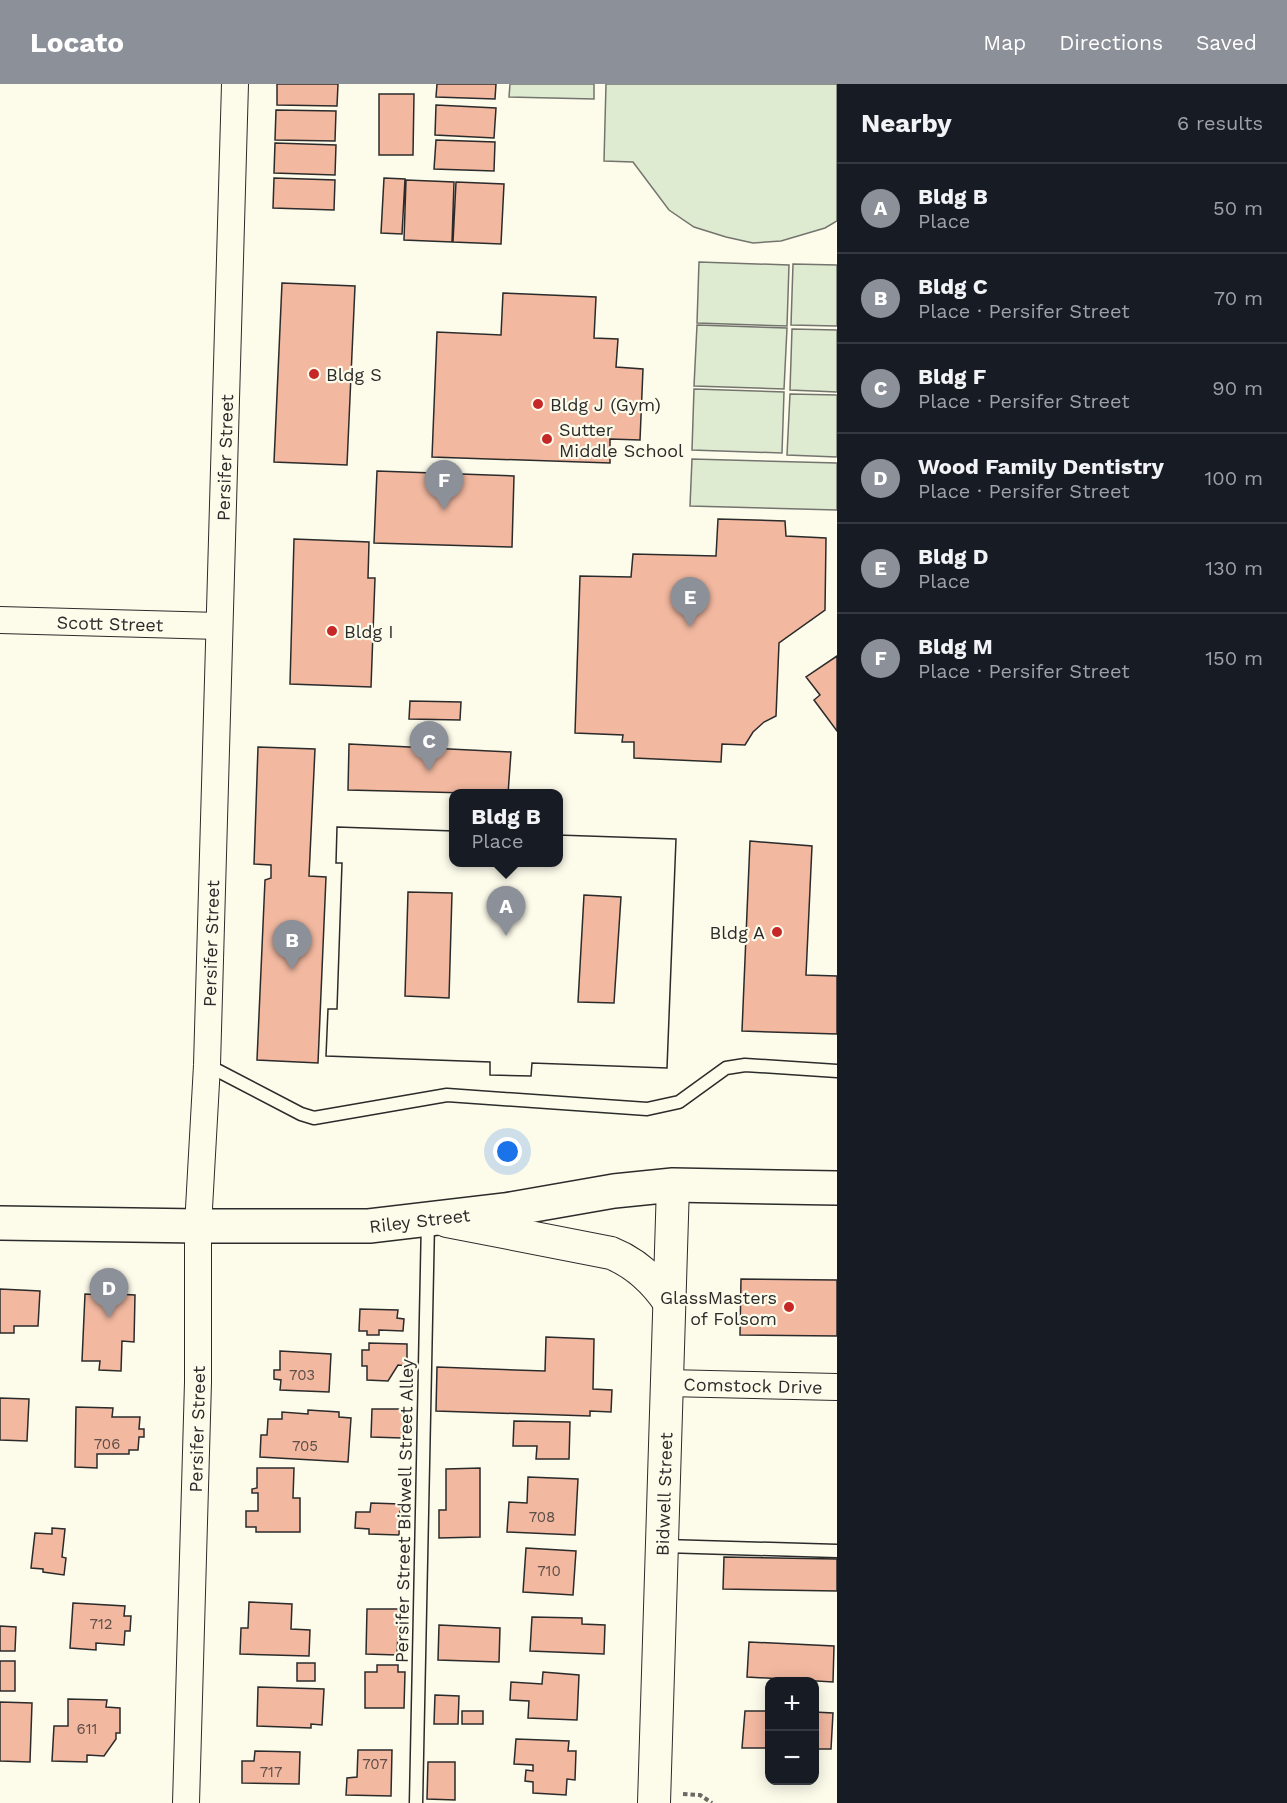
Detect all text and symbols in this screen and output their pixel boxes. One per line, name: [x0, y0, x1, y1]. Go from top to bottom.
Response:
text: Locato: [30, 26, 124, 59]
text: Map: [983, 30, 1026, 55]
text: Directions: [1059, 30, 1163, 55]
text: Saved: [1196, 30, 1257, 55]
text: Nearby: [861, 108, 952, 138]
text: 6 results: [1177, 111, 1263, 135]
text: Bldg B: [918, 184, 988, 209]
text: A: [874, 196, 887, 220]
text: 50 m: [1213, 196, 1263, 220]
text: Place: [918, 209, 970, 233]
text: Bldg C: [918, 274, 988, 299]
text: B: [874, 286, 887, 310]
text: 70 m: [1214, 286, 1263, 310]
text: Place · Persifer Street: [918, 299, 1130, 323]
place label: Bldg S: [326, 364, 382, 385]
text: Bldg F: [918, 364, 986, 389]
marker: Bldg S: [307, 367, 321, 381]
text: C: [874, 376, 887, 400]
text: 90 m: [1212, 376, 1263, 400]
text: Place · Persifer Street: [918, 389, 1130, 413]
street label: Persifer Street: [212, 393, 237, 521]
place label: Bldg J (Gym): [550, 394, 661, 415]
marker: Bldg J (Gym): [531, 397, 545, 411]
place label: Sutter Middle School: [559, 419, 684, 461]
marker: Sutter Middle School: [540, 432, 554, 446]
text: Wood Family Dentistry: [918, 454, 1164, 479]
pin: F: [424, 460, 464, 510]
text: D: [873, 466, 888, 490]
text: 100 m: [1204, 466, 1263, 490]
text: Place · Persifer Street: [918, 479, 1130, 503]
text: Bldg D: [918, 544, 988, 569]
text: E: [874, 556, 887, 580]
text: 130 m: [1205, 556, 1263, 580]
text: Place: [918, 569, 970, 593]
pin: E: [670, 578, 710, 627]
street label: Scott Street: [56, 611, 164, 635]
place label: Bldg I: [344, 621, 394, 642]
marker: Bldg I: [325, 624, 339, 638]
text: Bldg M: [918, 634, 993, 659]
text: F: [874, 646, 887, 670]
text: 150 m: [1205, 646, 1263, 670]
text: Place · Persifer Street: [918, 659, 1130, 683]
pin: C: [410, 722, 448, 771]
popup: [449, 789, 563, 867]
text: Bldg B: [471, 804, 541, 829]
text: Place: [471, 829, 524, 853]
street label: Persifer Street: [198, 879, 223, 1007]
pin: A: [486, 886, 526, 936]
pin: B: [272, 920, 312, 970]
place label: Bldg A: [710, 922, 765, 943]
marker: Bldg A: [770, 925, 784, 939]
your location: [493, 1137, 522, 1166]
street label: Riley Street: [368, 1204, 472, 1236]
pin: D: [90, 1268, 128, 1318]
place label: GlassMasters of Folsom: [660, 1287, 777, 1329]
marker: GlassMasters of Folsom: [782, 1300, 796, 1314]
street label: Persifer Street Bidwell Street Alley: [391, 1358, 417, 1663]
street label: Persifer Street: [184, 1365, 209, 1493]
house number: 703: [289, 1366, 315, 1384]
street label: Comstock Drive: [683, 1373, 823, 1397]
street label: Bidwell Street: [651, 1432, 676, 1556]
house number: 706: [94, 1435, 120, 1453]
house number: 705: [292, 1437, 318, 1455]
house number: 708: [529, 1508, 555, 1526]
house number: 710: [537, 1562, 561, 1580]
house number: 712: [89, 1615, 113, 1633]
map controls: [765, 1677, 819, 1785]
button: +: [765, 1677, 819, 1731]
house number: 611: [77, 1720, 97, 1738]
button: −: [765, 1731, 819, 1785]
house number: 707: [362, 1755, 388, 1773]
house number: 717: [260, 1763, 282, 1781]

